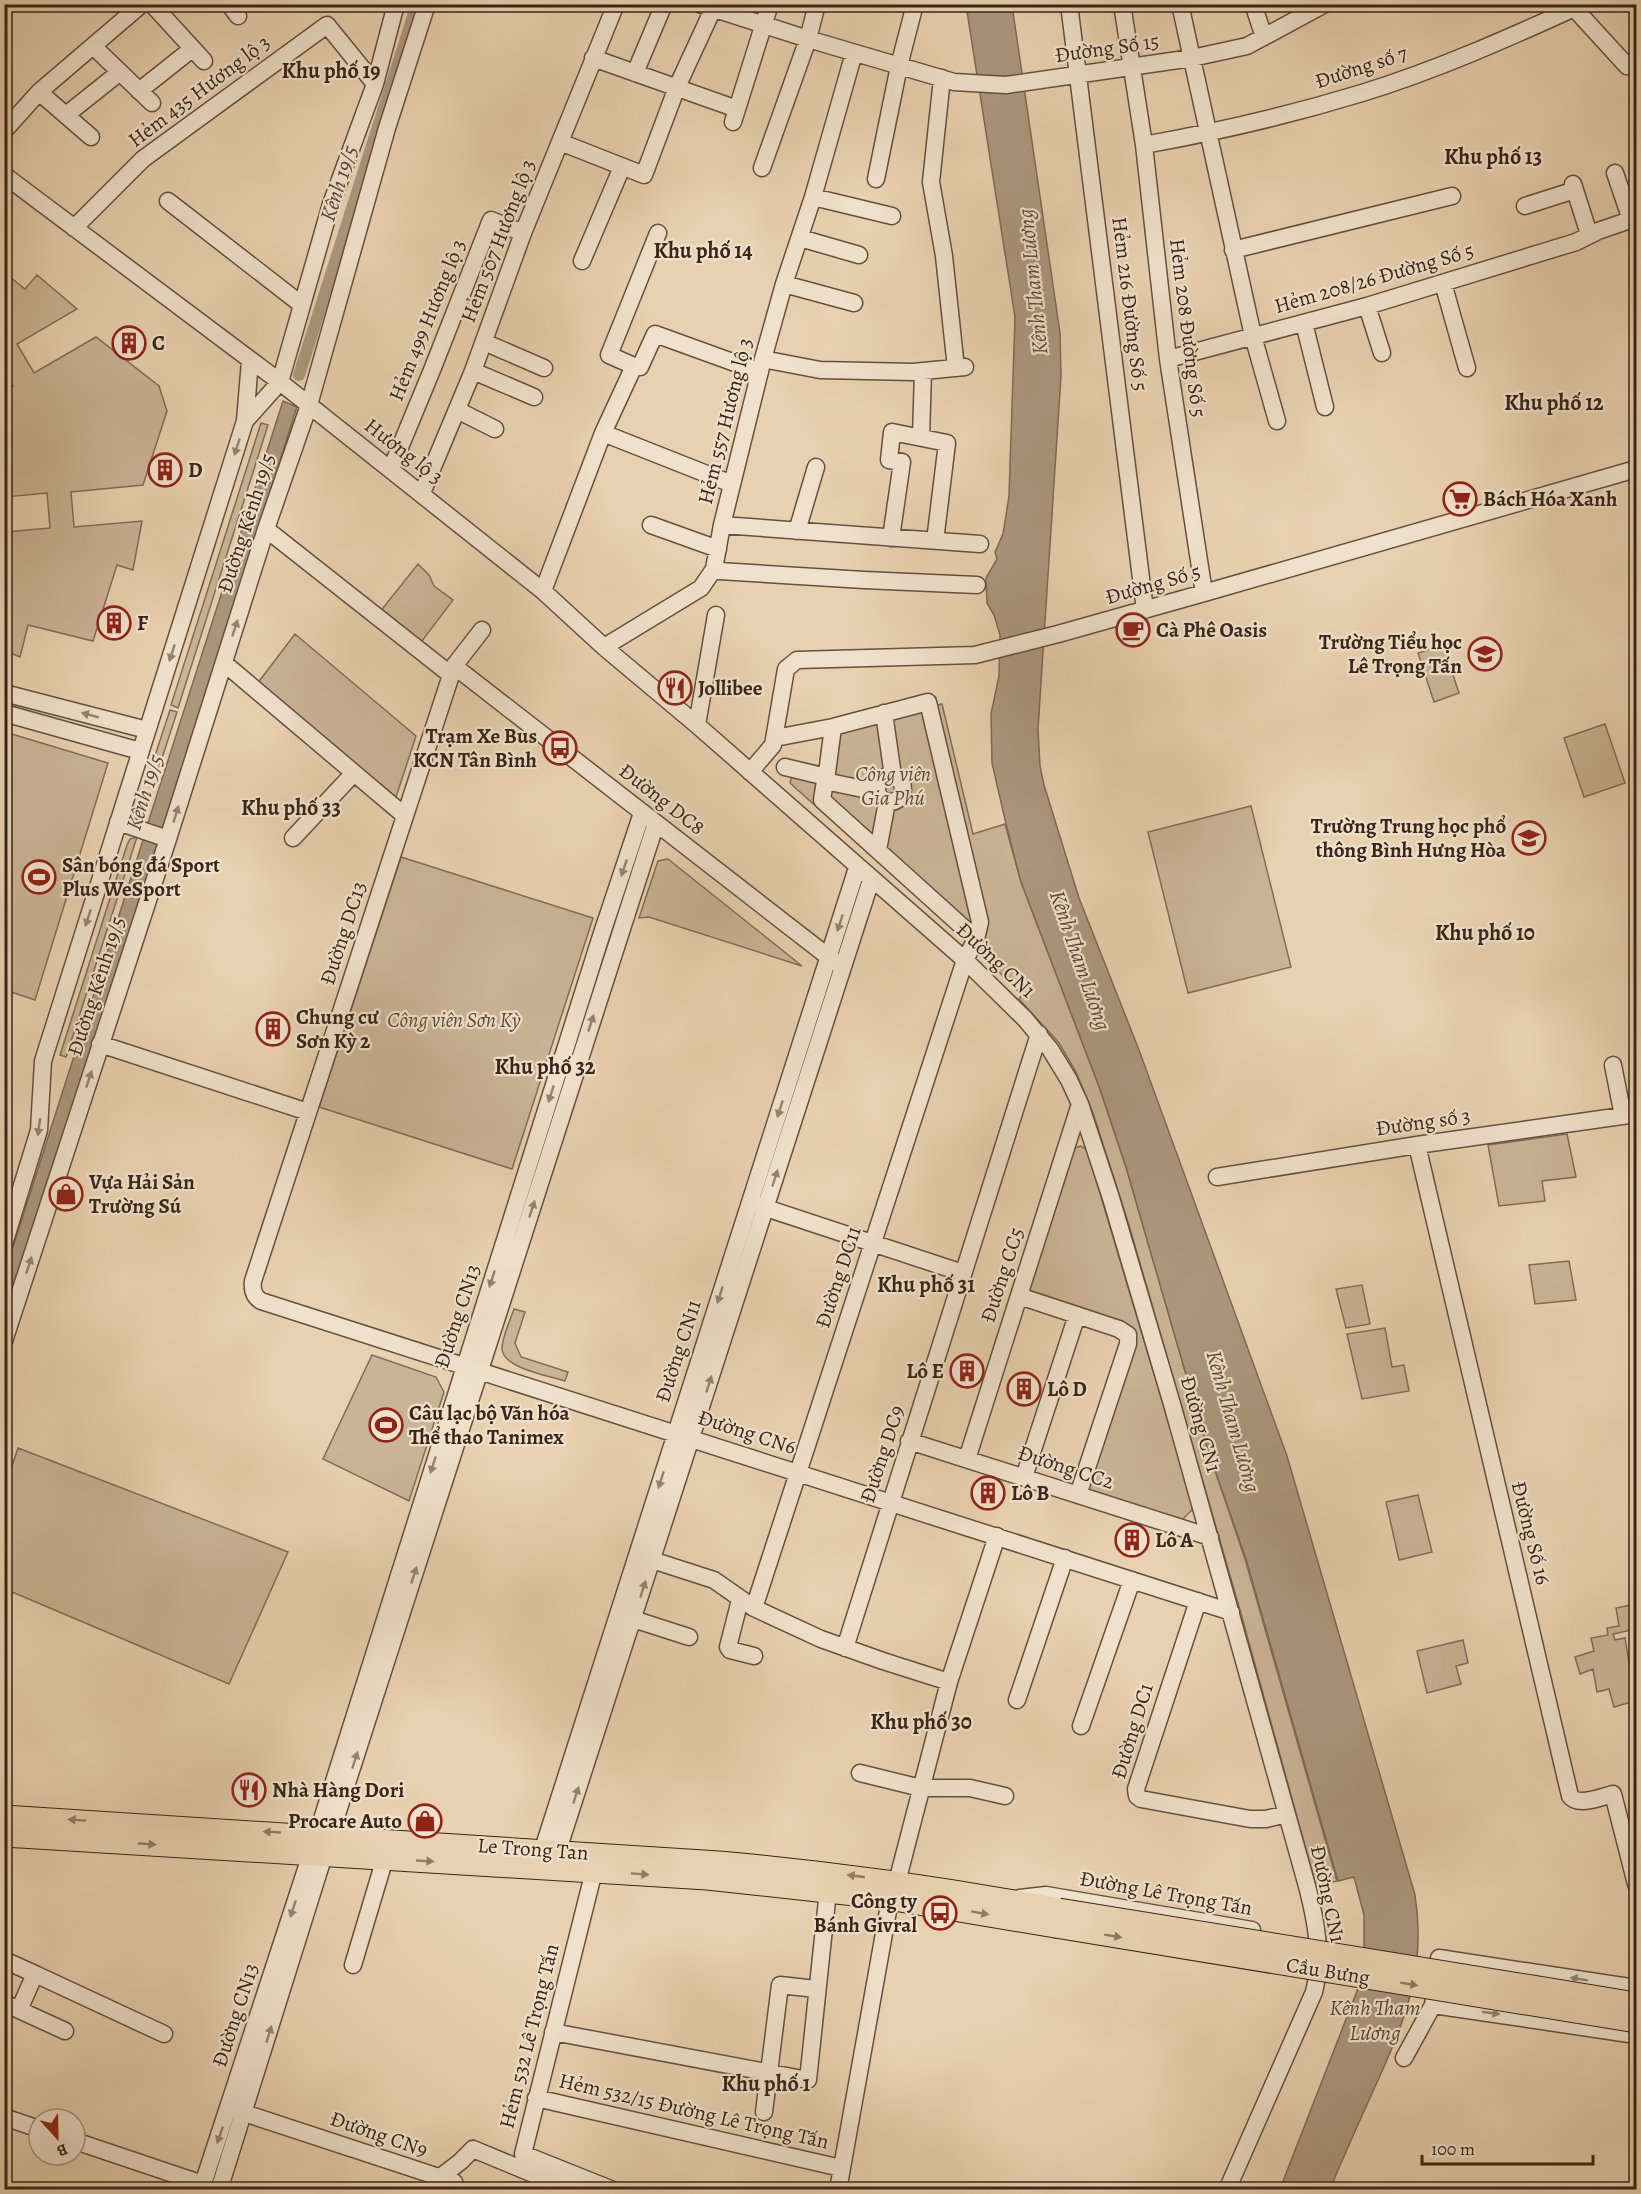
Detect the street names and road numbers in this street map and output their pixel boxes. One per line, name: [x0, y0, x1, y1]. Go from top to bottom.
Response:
street label: Đường Số 15: [1053, 27, 1161, 69]
street label: Hẻm 435 Hương lộ 3: [122, 28, 276, 154]
street label: Đường số 7: [1311, 39, 1411, 95]
street label: Hẻm 507 Hương lộ 3: [454, 155, 542, 327]
street label: Hẻm 216 Đường Số 5: [1105, 215, 1155, 393]
street label: Hẻm 499 Hương lộ 3: [382, 235, 472, 405]
street label: Hẻm 208/26 Đường Số 5: [1271, 236, 1477, 320]
street label: Hẻm 208 Đường Số 5: [1163, 237, 1213, 419]
street label: Hẻm 557 Hương lộ 3: [691, 335, 759, 507]
street label: Hương lộ 3: [359, 411, 449, 491]
street label: Đường Kênh 19/5: [210, 450, 282, 596]
street label: Đường Số 5: [1102, 557, 1204, 611]
street label: Đường DC8: [613, 757, 711, 841]
street label: Đường DC13: [313, 878, 373, 988]
street label: Đường Kênh 19/5: [60, 913, 132, 1059]
street label: Đường CN1: [950, 916, 1042, 1004]
street label: Đường số 3: [1374, 1101, 1472, 1143]
street label: Đường DC11: [808, 1222, 868, 1332]
street label: Đường CC5: [973, 1224, 1031, 1326]
street label: Đường CN13: [427, 1260, 487, 1372]
street label: Đường CN11: [648, 1296, 708, 1406]
street label: Đường CN1: [1174, 1373, 1228, 1475]
street label: Đường DC9: [853, 1402, 911, 1506]
street label: Đường CN6: [694, 1403, 800, 1461]
street label: Đường CC2: [1014, 1438, 1118, 1496]
street label: Đường Số 16: [1505, 1478, 1557, 1588]
street label: Đường DC1: [1104, 1680, 1160, 1782]
street label: Le Trong Tan: [477, 1831, 589, 1867]
street label: Đường CN1: [1304, 1843, 1352, 1945]
street label: Đường Lê Trọng Tấn: [1077, 1864, 1255, 1922]
street label: Hẻm 532 Lê Trọng Tấn: [492, 1941, 566, 2131]
street label: Cầu Bưng: [1284, 1951, 1372, 1992]
street label: Đường CN13: [205, 1959, 265, 2071]
street label: Hẻm 532/15 Đường Lê Trọng Tấn: [556, 2066, 832, 2156]
street label: Đường CN9: [326, 2104, 432, 2164]

